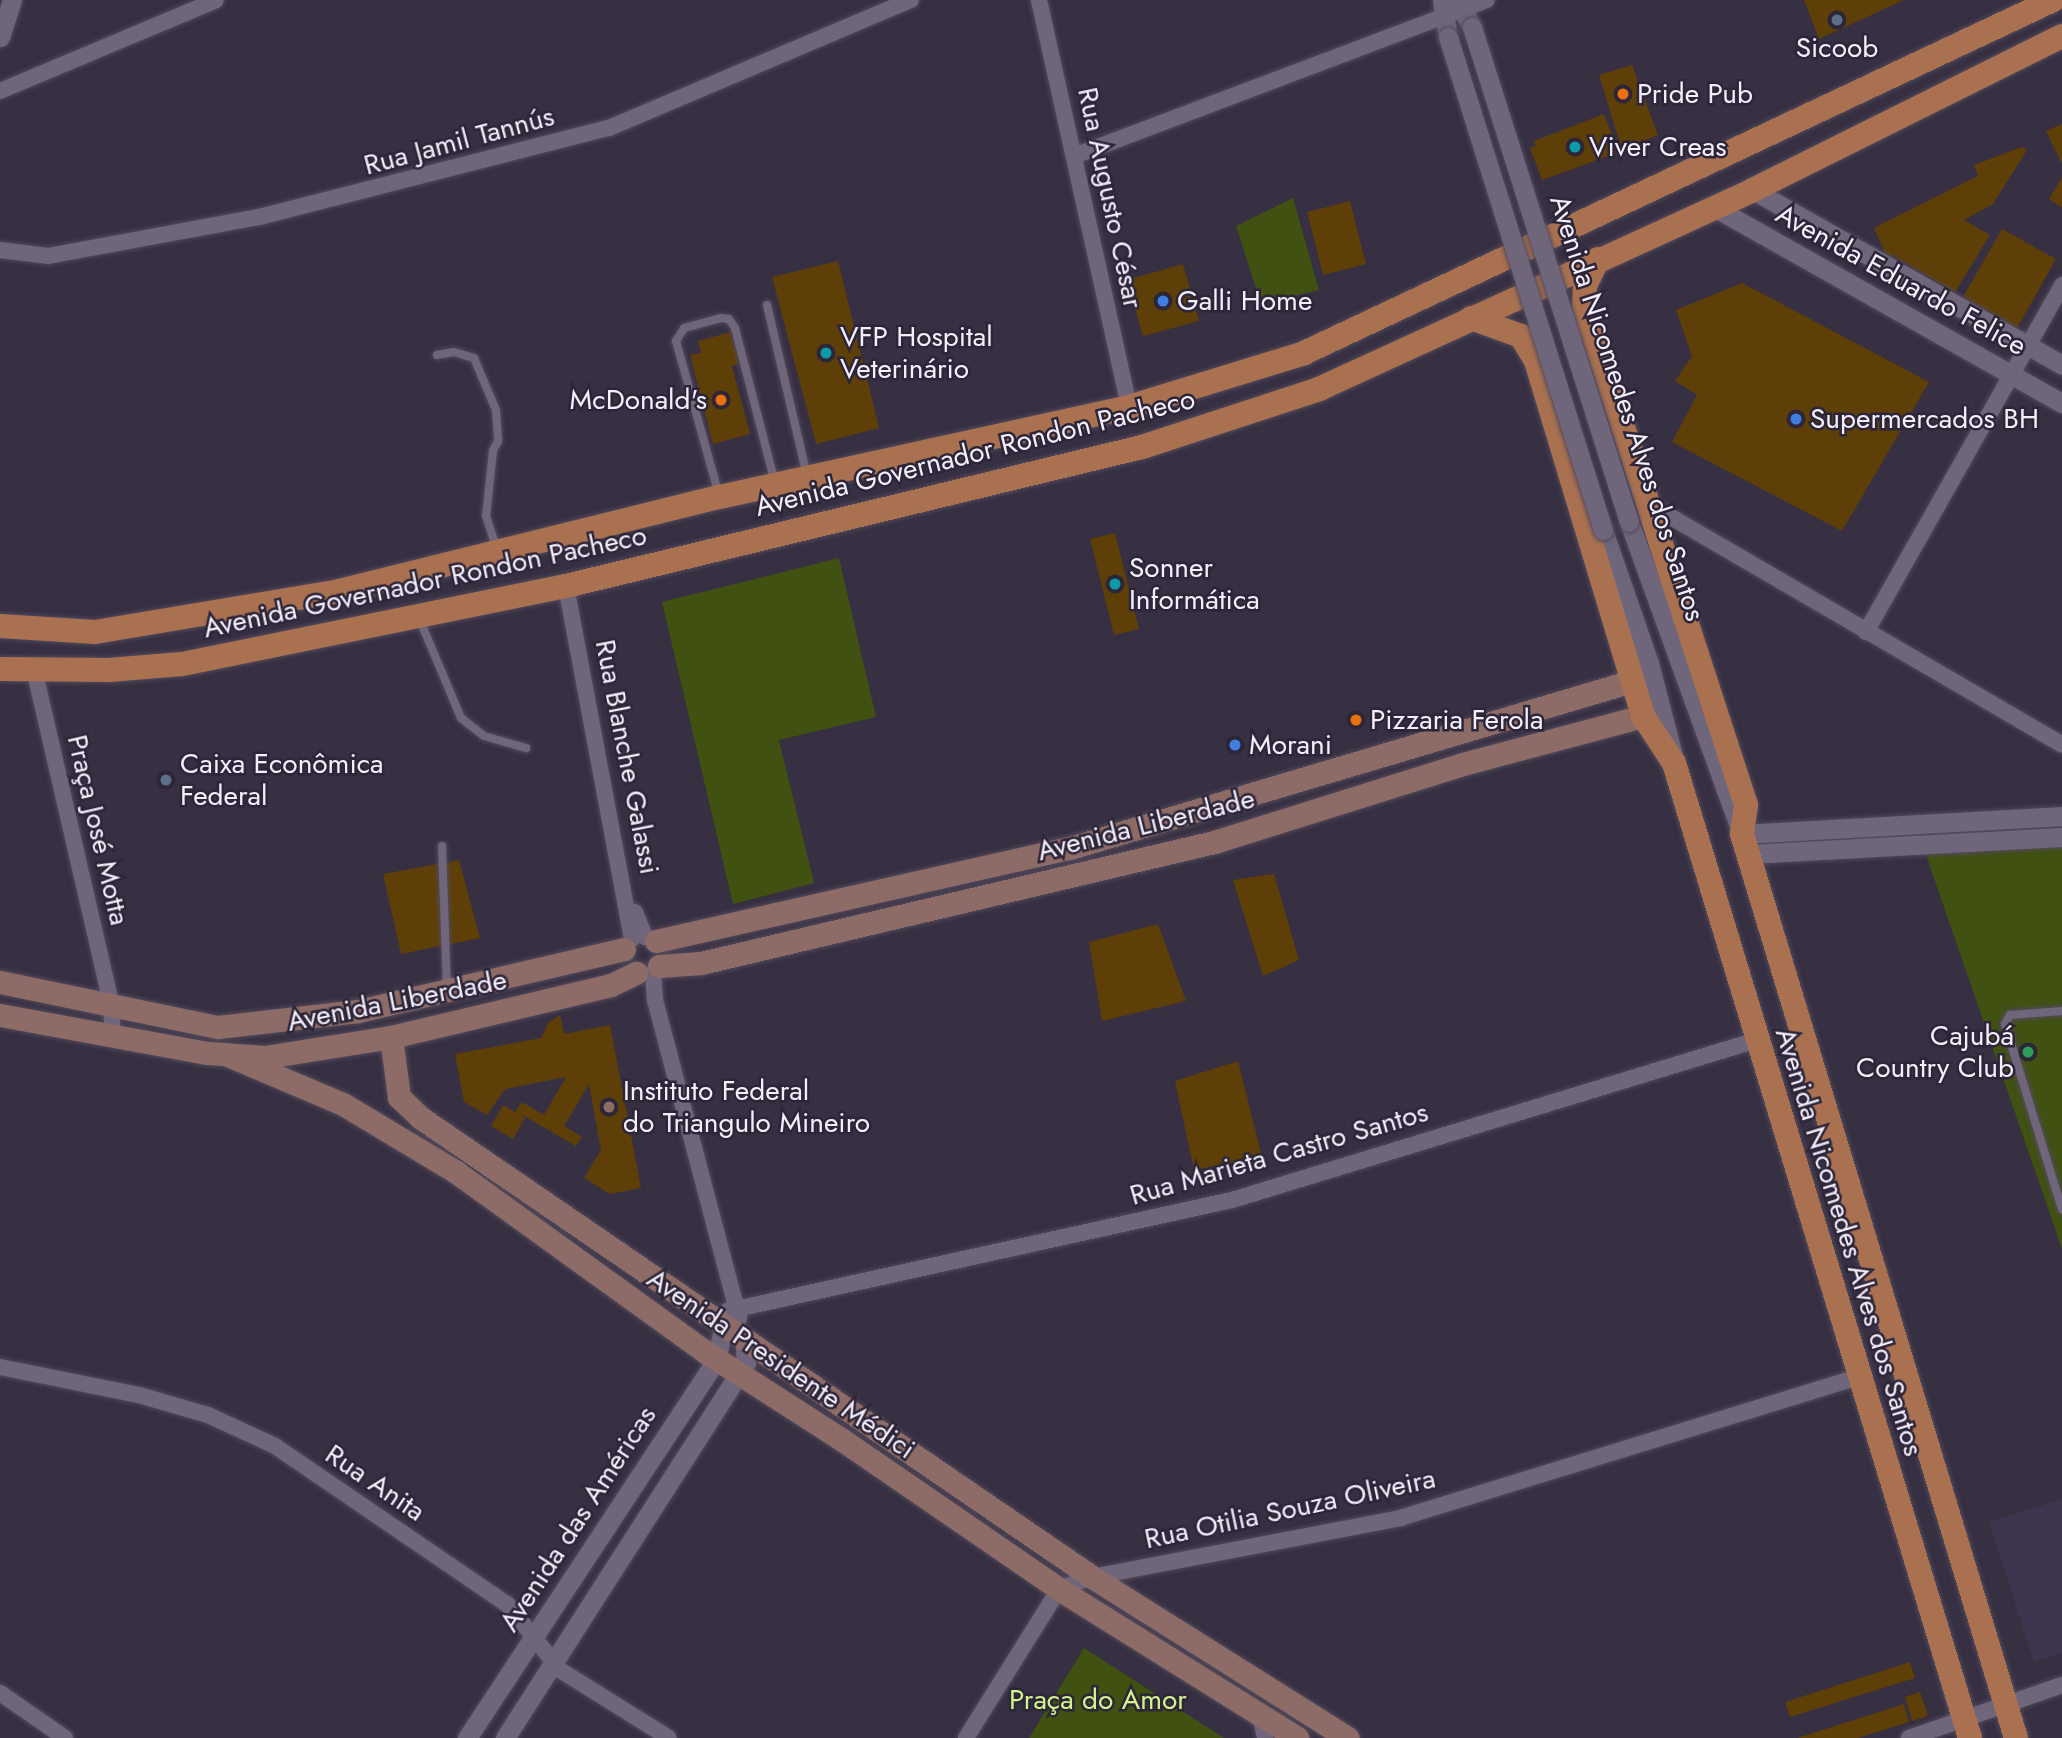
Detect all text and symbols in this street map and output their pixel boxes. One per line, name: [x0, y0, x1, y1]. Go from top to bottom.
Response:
marker: Sicoob: [1829, 12, 1845, 28]
place label: Sicoob: [1796, 31, 1878, 65]
place label: Pride Pub: [1637, 77, 1753, 111]
street label: Rua Augusto César: [1070, 84, 1150, 312]
marker: Pride Pub: [1615, 86, 1631, 102]
street label: Rua Jamil Tannús: [360, 99, 558, 183]
place label: Viver Creas: [1589, 130, 1727, 164]
marker: Viver Creas: [1567, 139, 1583, 155]
street label: Avenida Nicomedes Alves dos Santos: [1542, 191, 1712, 625]
street label: Avenida Eduardo Felice: [1770, 197, 2032, 363]
place label: Galli Home: [1177, 284, 1312, 318]
marker: Galli Home: [1155, 293, 1171, 309]
place label: VFP Hospital Veterinário: [840, 320, 993, 386]
marker: VFP Hospital Veterinário: [818, 345, 834, 361]
street label: Avenida Governador Rondon Pacheco: [752, 382, 1198, 524]
place label: McDonald's: [570, 383, 707, 417]
marker: McDonald's: [713, 392, 729, 408]
place label: Supermercados BH: [1810, 402, 2039, 436]
marker: Supermercados BH: [1788, 411, 1804, 427]
street label: Avenida Governador Rondon Pacheco: [200, 519, 650, 645]
place label: Sonner Informática: [1129, 551, 1260, 617]
marker: Sonner Informática: [1107, 576, 1123, 592]
street label: Rua Blanche Galassi: [588, 637, 666, 877]
place label: Pizzaria Ferola: [1370, 703, 1543, 737]
marker: Pizzaria Ferola: [1348, 712, 1364, 728]
place label: Morani: [1249, 728, 1332, 762]
street label: Praça José Motta: [60, 732, 136, 928]
marker: Morani: [1227, 737, 1243, 753]
place label: Caixa Econômica Federal: [180, 747, 384, 813]
marker: Caixa Econômica Federal: [158, 772, 174, 788]
street label: Avenida Liberdade: [1034, 782, 1258, 868]
street label: Avenida Liberdade: [284, 963, 510, 1039]
place label: Cajubá Country Club: [1856, 1019, 2014, 1085]
street label: Avenida Nicomedes Alves dos Santos: [1768, 1024, 1930, 1460]
marker: Cajubá Country Club: [2020, 1044, 2036, 1060]
place label: Instituto Federal do Triangulo Mineiro: [623, 1074, 870, 1140]
street label: Rua Marieta Castro Santos: [1126, 1095, 1432, 1213]
marker: Instituto Federal do Triangulo Mineiro: [601, 1099, 617, 1115]
street label: Avenida Presidente Médici: [641, 1262, 921, 1466]
street label: Avenida das Américas: [493, 1400, 663, 1638]
street label: Rua Anita: [319, 1438, 431, 1528]
street label: Rua Otilia Souza Oliveira: [1141, 1462, 1439, 1556]
park label: Praça do Amor: [1009, 1683, 1187, 1717]

